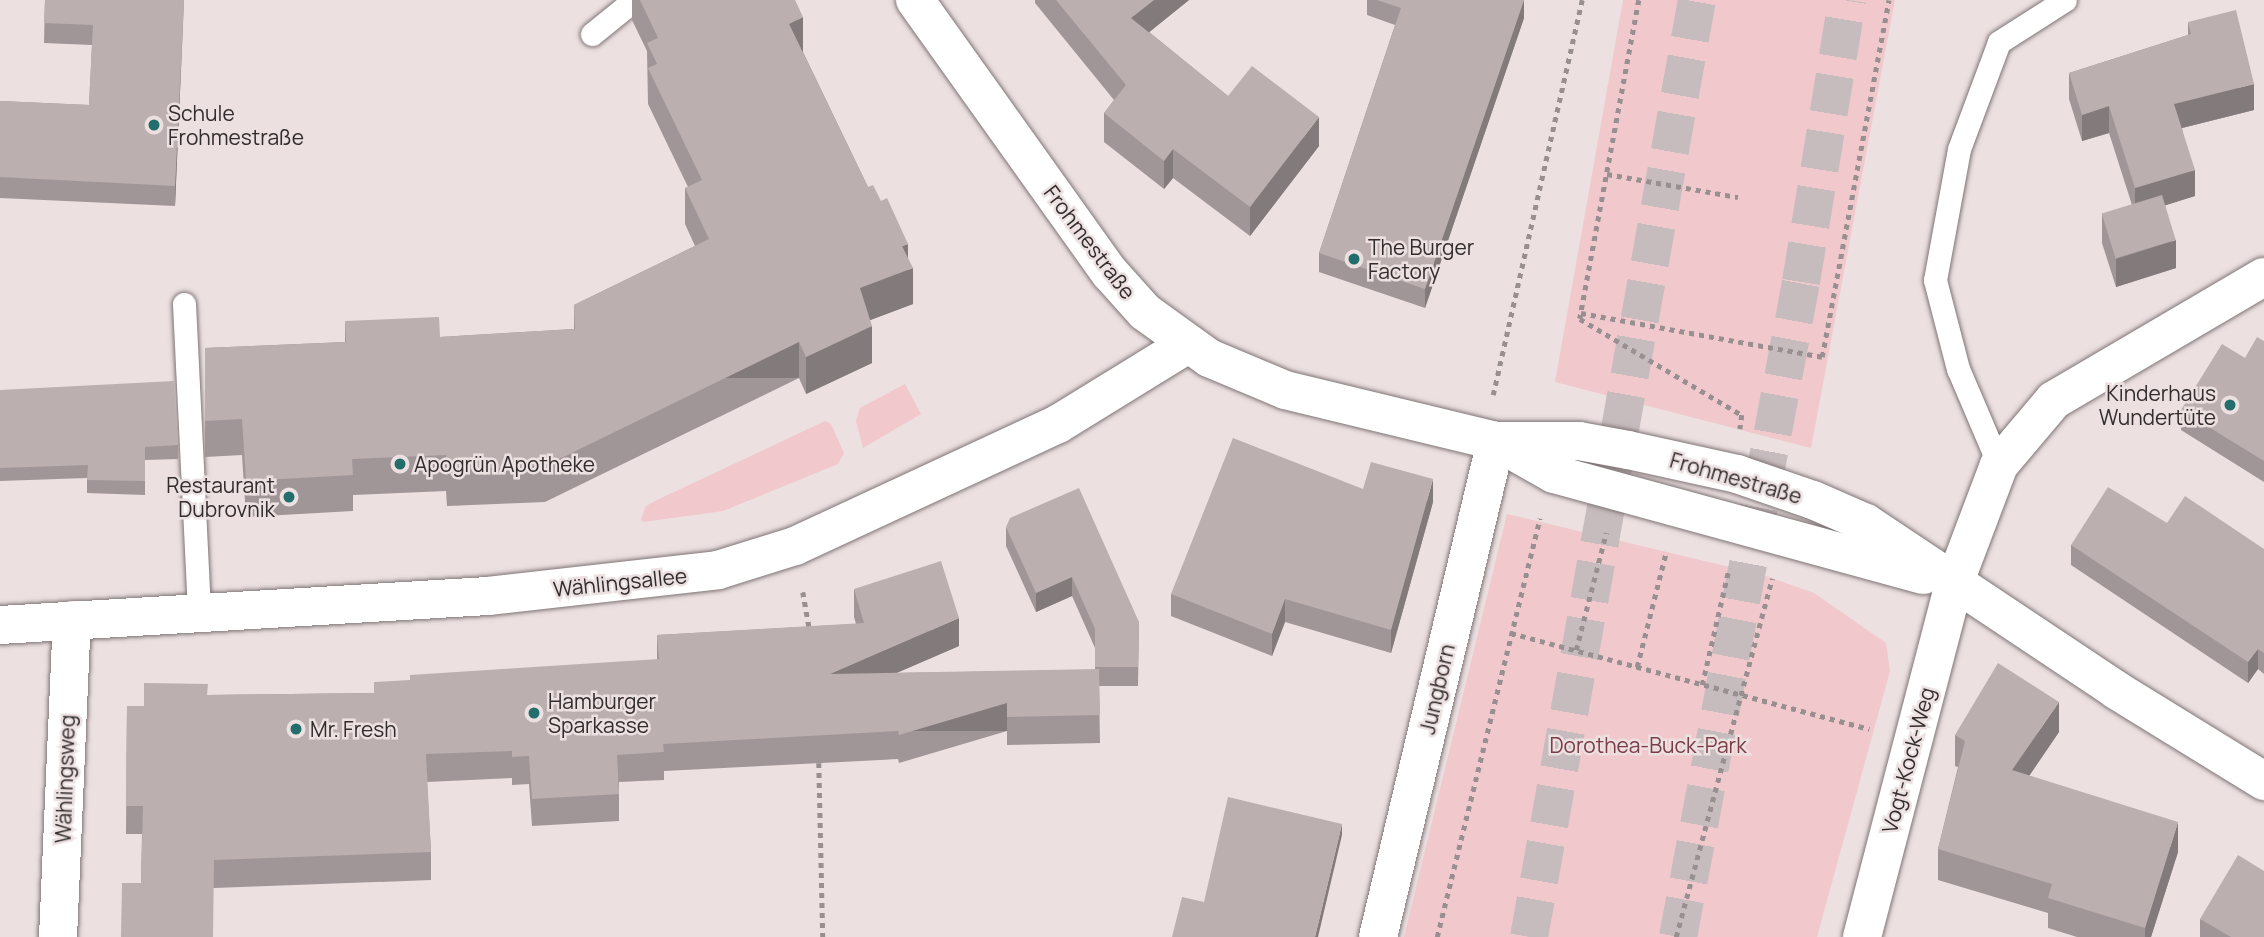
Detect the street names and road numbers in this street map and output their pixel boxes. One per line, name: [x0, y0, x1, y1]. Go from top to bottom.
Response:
street label: Frohmestraße: [1039, 180, 1141, 304]
street label: Frohmestraße: [1667, 447, 1805, 509]
street label: Wählingsallee: [552, 562, 688, 602]
street label: Jungborn: [1414, 641, 1460, 737]
street label: Vogt-Kock-Weg: [1876, 684, 1940, 836]
street label: Wählingsweg: [50, 714, 80, 844]

